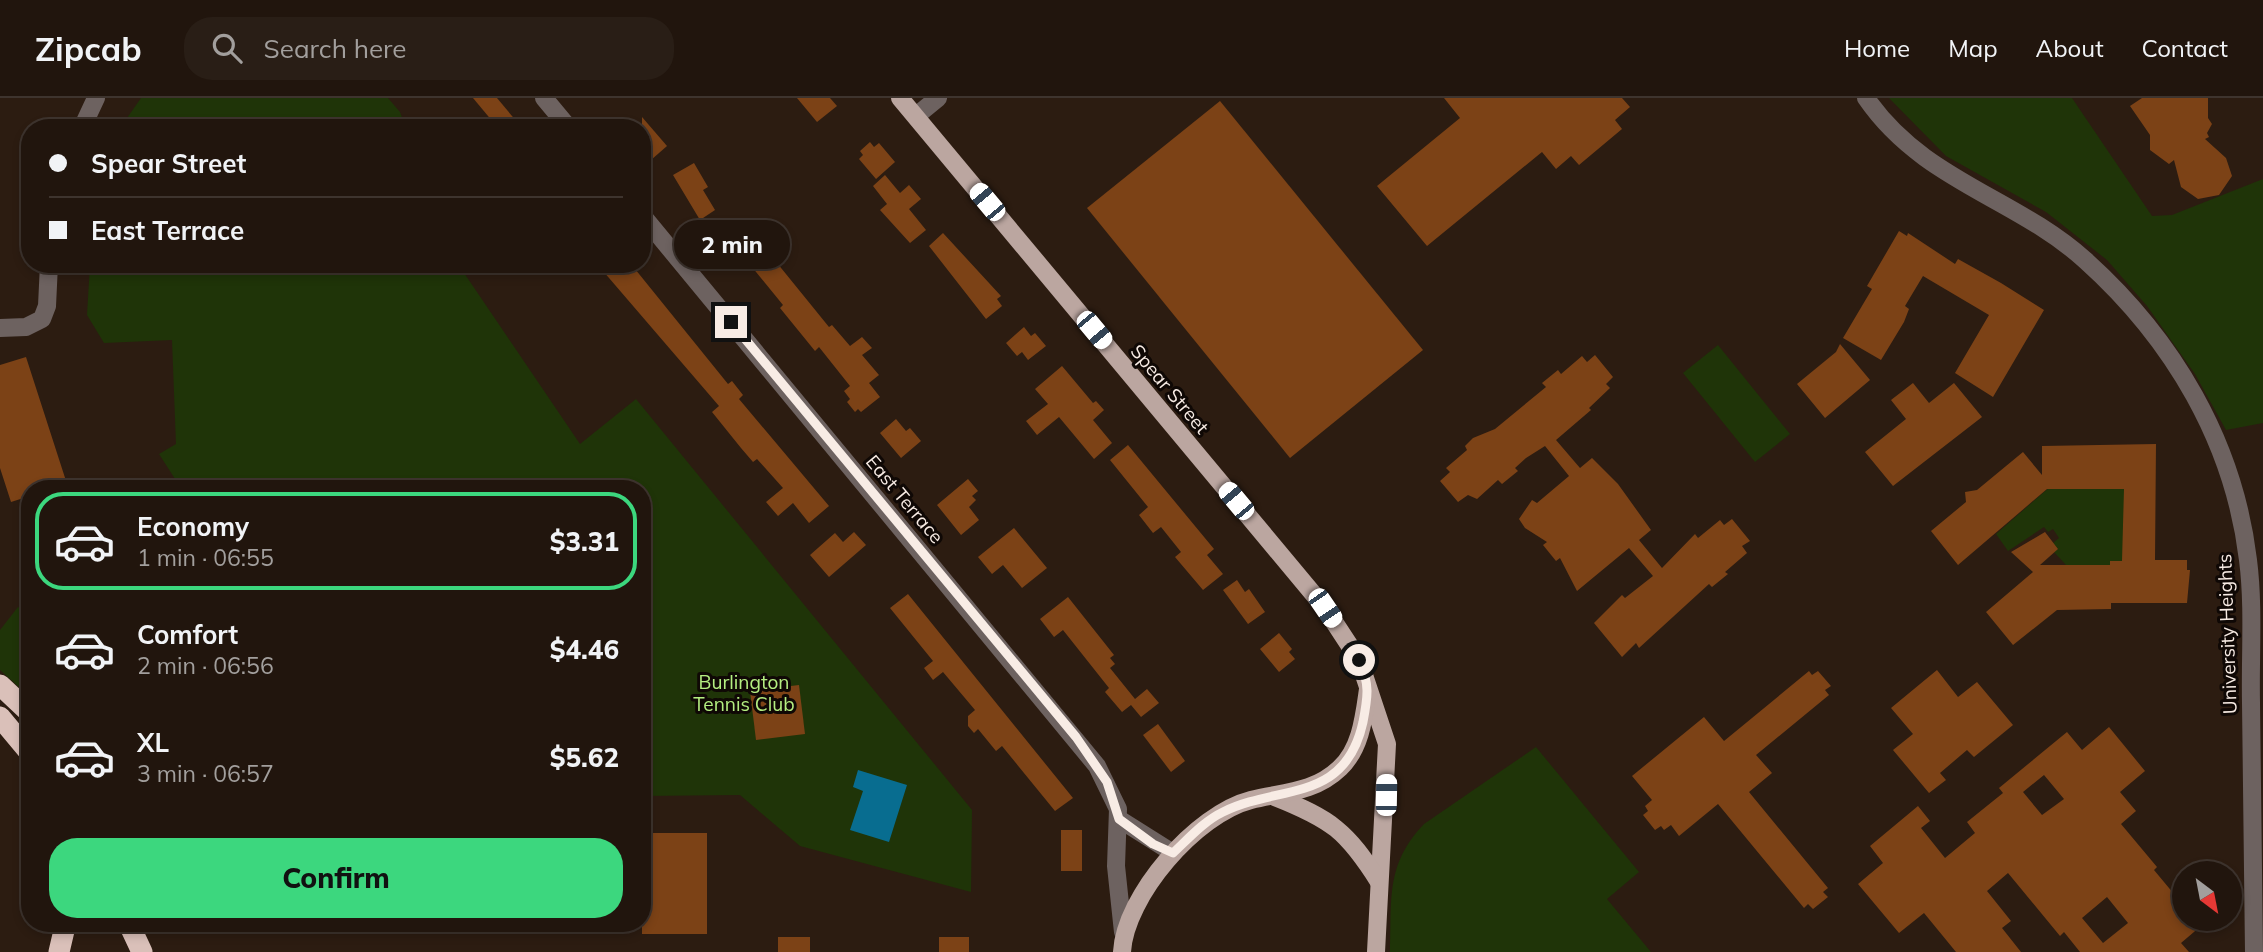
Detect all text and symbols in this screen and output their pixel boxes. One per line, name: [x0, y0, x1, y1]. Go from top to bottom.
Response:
search box: [184, 17, 674, 80]
text: Zipcab: [35, 28, 142, 69]
icon: search: [208, 29, 246, 67]
text: Search here: [264, 32, 407, 65]
text: Home: [1844, 33, 1910, 63]
text: Map: [1948, 33, 1998, 63]
text: About: [2036, 33, 2104, 63]
text: Contact: [2142, 33, 2228, 63]
text: Spear Street: [91, 147, 246, 180]
car: [966, 179, 1009, 225]
text: East Terrace: [91, 214, 244, 247]
callout: 2 min: [673, 220, 789, 270]
text: 2 min: [701, 230, 763, 259]
route end: [715, 306, 747, 338]
car: [1073, 307, 1116, 353]
street label: Spear Street: [1126, 339, 1215, 439]
street label: East Terrace: [861, 450, 949, 548]
car: [1215, 478, 1258, 524]
icon: car: [53, 510, 116, 573]
text: Economy: [137, 510, 249, 543]
text: $3.31: [550, 525, 619, 558]
text: 1 min · 06:55: [137, 543, 274, 572]
street label: University Heights: [2212, 553, 2242, 715]
car: [1305, 585, 1346, 631]
icon: car: [53, 618, 116, 681]
text: Comfort: [137, 618, 238, 651]
text: $4.46: [550, 633, 619, 666]
route start: [1343, 644, 1375, 676]
text: 2 min · 06:56: [137, 651, 274, 680]
park label: Burlington Tennis Club: [693, 670, 795, 716]
icon: car: [53, 726, 116, 789]
text: XL: [137, 726, 169, 759]
text: $5.62: [550, 741, 619, 774]
text: 3 min · 06:57: [137, 759, 274, 788]
car: [1376, 774, 1397, 816]
button: Confirm: [49, 838, 623, 918]
north arrow: [2172, 861, 2242, 931]
map controls: [2172, 861, 2242, 931]

